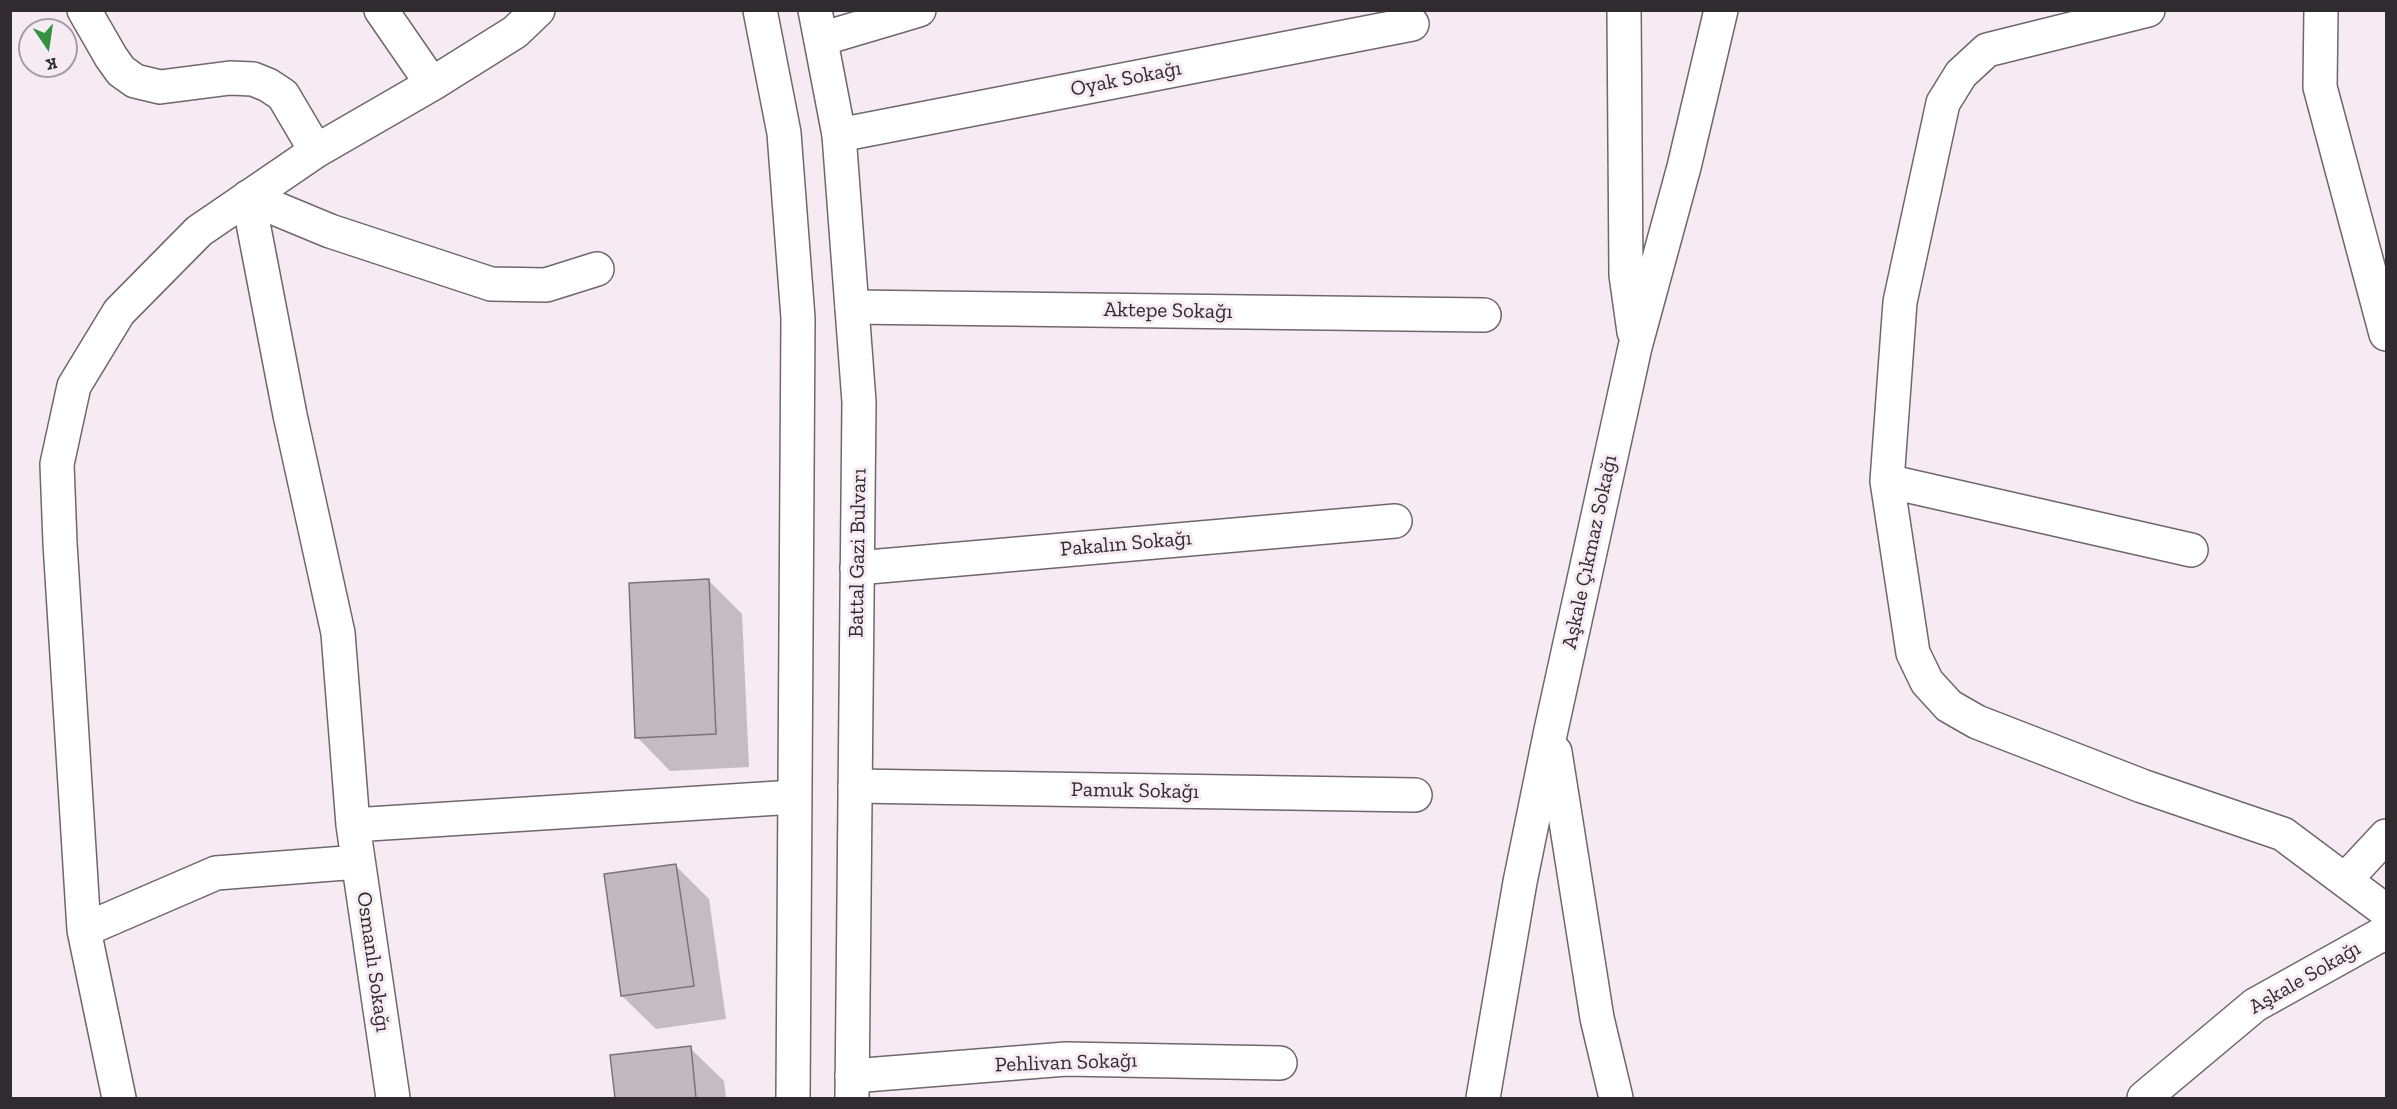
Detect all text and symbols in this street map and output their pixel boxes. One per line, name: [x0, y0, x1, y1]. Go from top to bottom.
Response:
north arrow: [18, 18, 78, 78]
text: K: [44, 54, 59, 75]
street label: Oyak Sokağı: [1068, 56, 1184, 102]
street label: Aktepe Sokağı: [1103, 297, 1233, 325]
street label: Aşkale Çıkmaz Sokağı: [1557, 453, 1623, 651]
street label: Battal Gazi Bulvarı: [844, 468, 872, 638]
street label: Pakalın Sokağı: [1059, 526, 1193, 562]
street label: Pamuk Sokağı: [1071, 777, 1199, 805]
street label: Osmanlı Sokağı: [351, 890, 395, 1034]
street label: Aşkale Sokağı: [2245, 936, 2365, 1020]
street label: Pehlivan Sokağı: [994, 1048, 1138, 1078]

